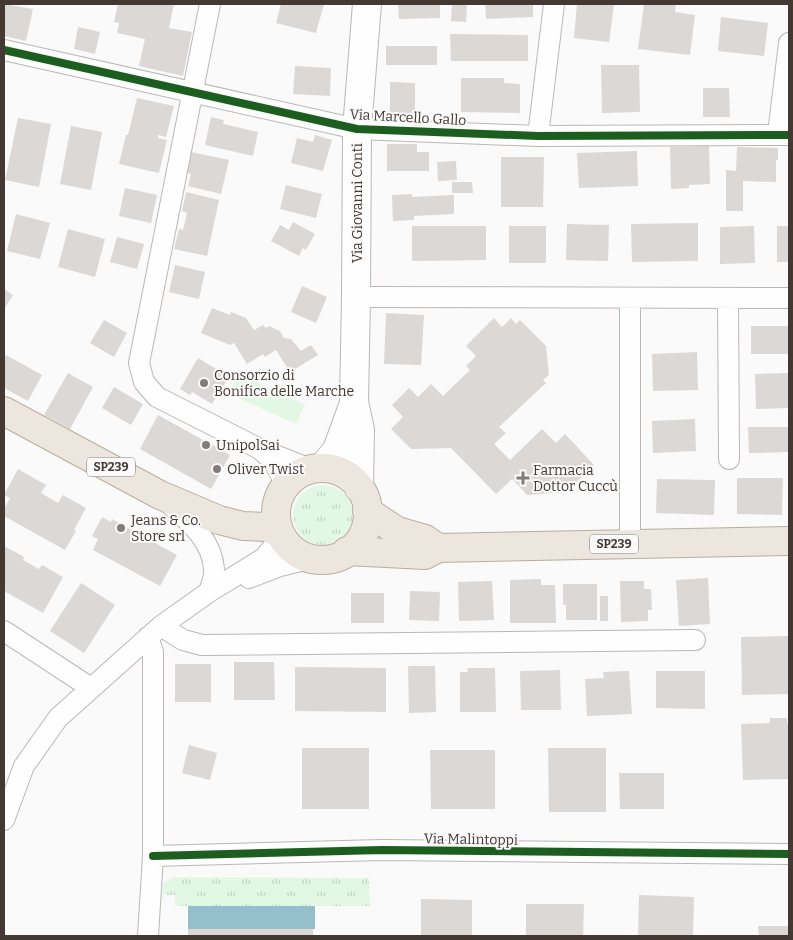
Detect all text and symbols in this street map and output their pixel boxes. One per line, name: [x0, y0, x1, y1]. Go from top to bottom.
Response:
street label: Via Marcello Gallo: [349, 106, 467, 129]
street label: Via Giovanni Conti: [349, 143, 366, 263]
place label: Consorzio di Bonifica delle Marche: [214, 367, 354, 400]
marker: Consorzio di Bonifica delle Marche: [198, 377, 210, 389]
place label: UnipolSai: [216, 437, 280, 454]
marker: UnipolSai: [200, 439, 212, 451]
road number: SP239: [87, 458, 135, 477]
place label: Oliver Twist: [227, 461, 304, 478]
place label: Farmacia Dottor Cuccù: [533, 462, 618, 495]
marker: Oliver Twist: [211, 463, 223, 475]
marker: Farmacia Dottor Cuccù: [517, 472, 529, 484]
place label: Jeans & Co. Store srl: [130, 512, 201, 545]
marker: Jeans & Co. Store srl: [115, 522, 127, 534]
road number: SP239: [590, 534, 638, 554]
street label: Via Malintoppi: [424, 830, 518, 849]

